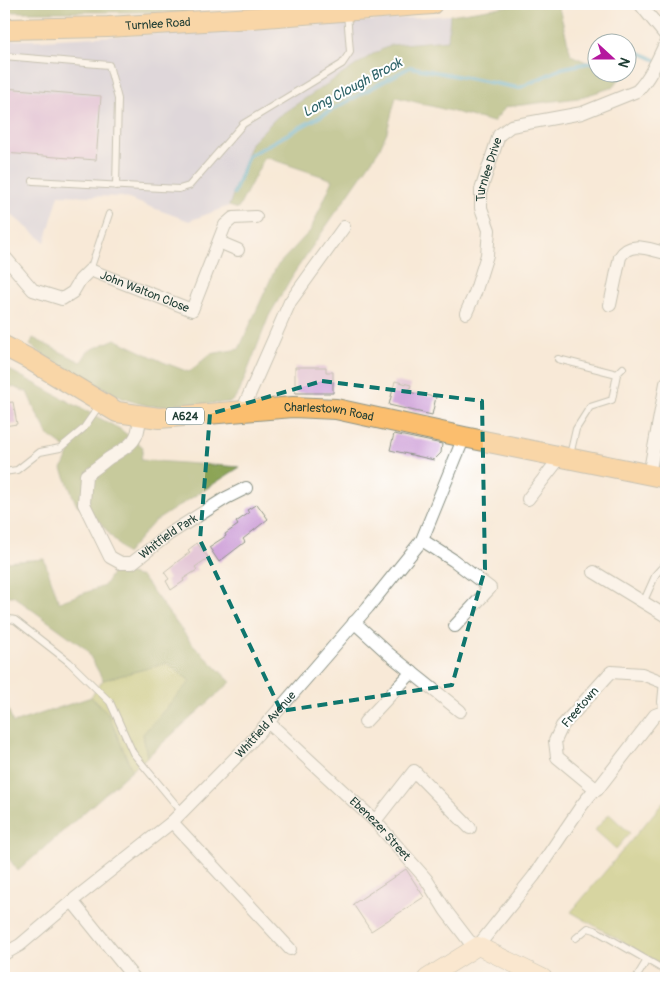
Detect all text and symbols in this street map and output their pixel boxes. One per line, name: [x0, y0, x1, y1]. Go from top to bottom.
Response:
street label: Turnlee Road: [125, 15, 191, 34]
north arrow: [588, 32, 638, 82]
water label: Long Clough Brook: [300, 54, 406, 121]
text: N: [614, 55, 633, 70]
street label: Turnlee Drive: [474, 136, 506, 201]
street label: John Walton Close: [98, 268, 191, 316]
street label: Charlestown Road: [283, 400, 375, 425]
road number: A624: [166, 408, 204, 424]
street label: Whitfield Park: [136, 511, 200, 563]
street label: Freetown: [559, 684, 602, 731]
street label: Whitfield Avenue: [232, 688, 299, 761]
street label: Ebenezer Street: [346, 794, 414, 864]

